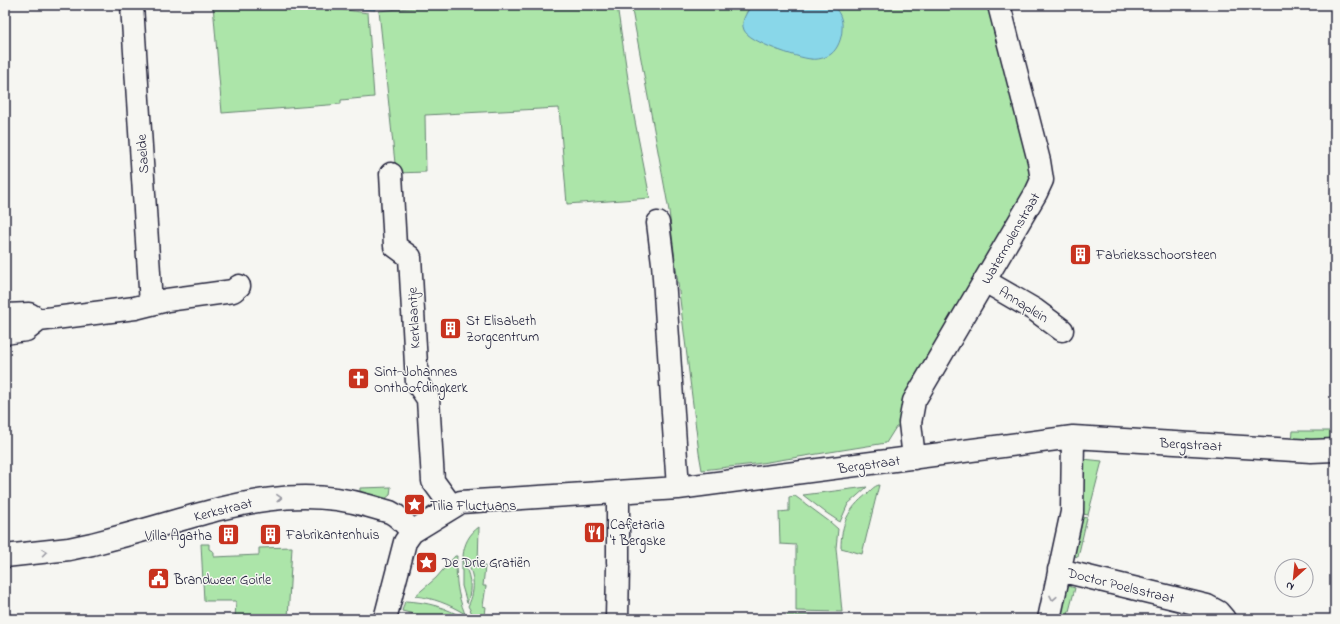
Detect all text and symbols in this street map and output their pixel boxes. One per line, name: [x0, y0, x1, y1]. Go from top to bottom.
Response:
street label: Saelde: [132, 133, 155, 174]
street label: Watermolenstraat: [976, 189, 1046, 289]
building icon: Fabrieksschoorsteen: [1067, 241, 1093, 267]
place label: Fabrieksschoorsteen: [1095, 245, 1217, 266]
street label: Annaplein: [994, 282, 1052, 329]
street label: Kerklaantje: [402, 286, 427, 349]
place label: St Elisabeth Zorgcentrum: [466, 311, 539, 349]
building icon: St Elisabeth Zorgcentrum: [438, 315, 464, 341]
place label: Sint-Johannes Onthoofdingkerk: [374, 362, 468, 400]
church icon: Sint-Johannes Onthoofdingkerk: [346, 366, 372, 392]
street label: Bergstraat: [1158, 433, 1223, 459]
street label: Bergstraat: [836, 451, 902, 481]
place icon: Tilia Fluctuans: [402, 492, 428, 518]
street label: Kerkstraat: [192, 493, 255, 528]
one-way arrow: [276, 494, 282, 503]
place label: Tilia Fluctuans: [430, 496, 516, 517]
place label: Cafetaria 't Bergske: [610, 515, 666, 553]
restaurant icon: Cafetaria 't Bergske: [581, 519, 607, 545]
building icon: Fabrikantenhuis: [258, 521, 284, 547]
building icon: Villa Agatha: [215, 522, 241, 548]
place label: Fabrikantenhuis: [285, 525, 380, 546]
place label: Villa Agatha: [144, 526, 212, 548]
one-way arrow: [41, 548, 47, 557]
place icon: De Drie Gratiën: [413, 549, 439, 575]
place label: De Drie Gratiën: [441, 553, 530, 574]
north arrow: [1274, 558, 1314, 598]
street label: Doctor Poelsstraat: [1064, 563, 1177, 610]
public building icon: Brandweer Goirle: [146, 566, 172, 592]
place label: Brandweer Goirle: [173, 570, 272, 591]
text: N: [1283, 577, 1297, 595]
one-way arrow: [1049, 595, 1058, 601]

